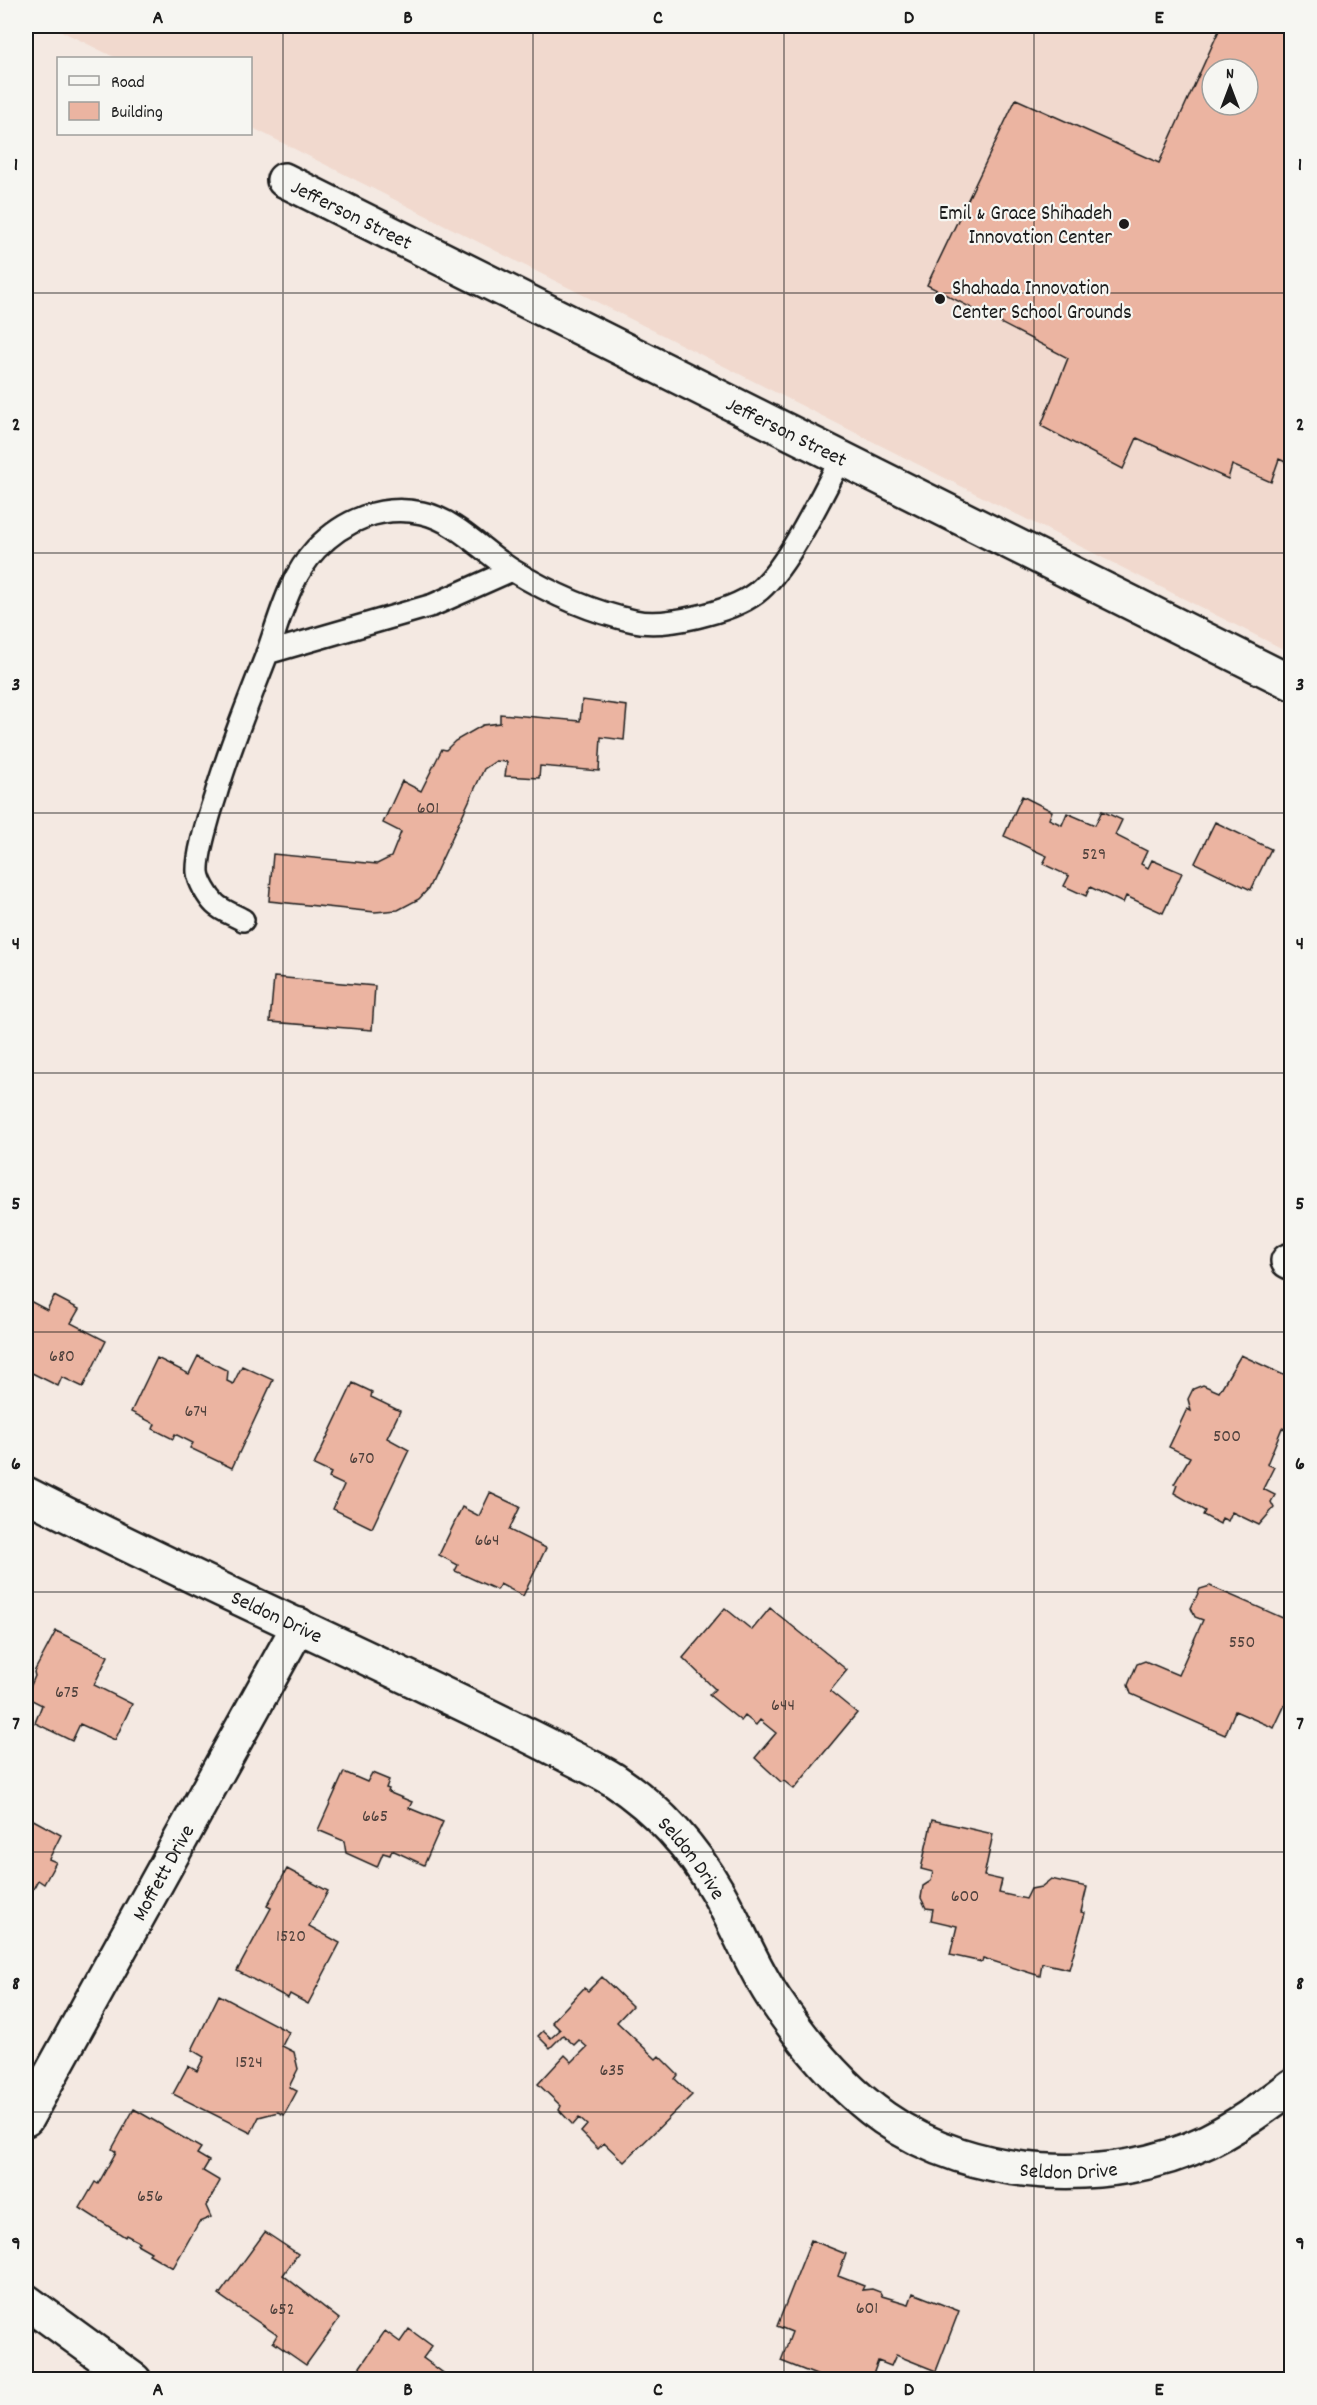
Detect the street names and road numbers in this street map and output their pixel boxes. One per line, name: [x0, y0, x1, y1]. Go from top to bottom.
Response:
street label: Jefferson Street: [285, 174, 417, 260]
street label: Jefferson Street: [720, 391, 851, 477]
street label: Seldon Drive: [225, 1584, 326, 1653]
street label: Seldon Drive: [649, 1811, 731, 1906]
street label: Moffett Drive: [126, 1820, 204, 1927]
street label: Seldon Drive: [1018, 2156, 1120, 2190]

